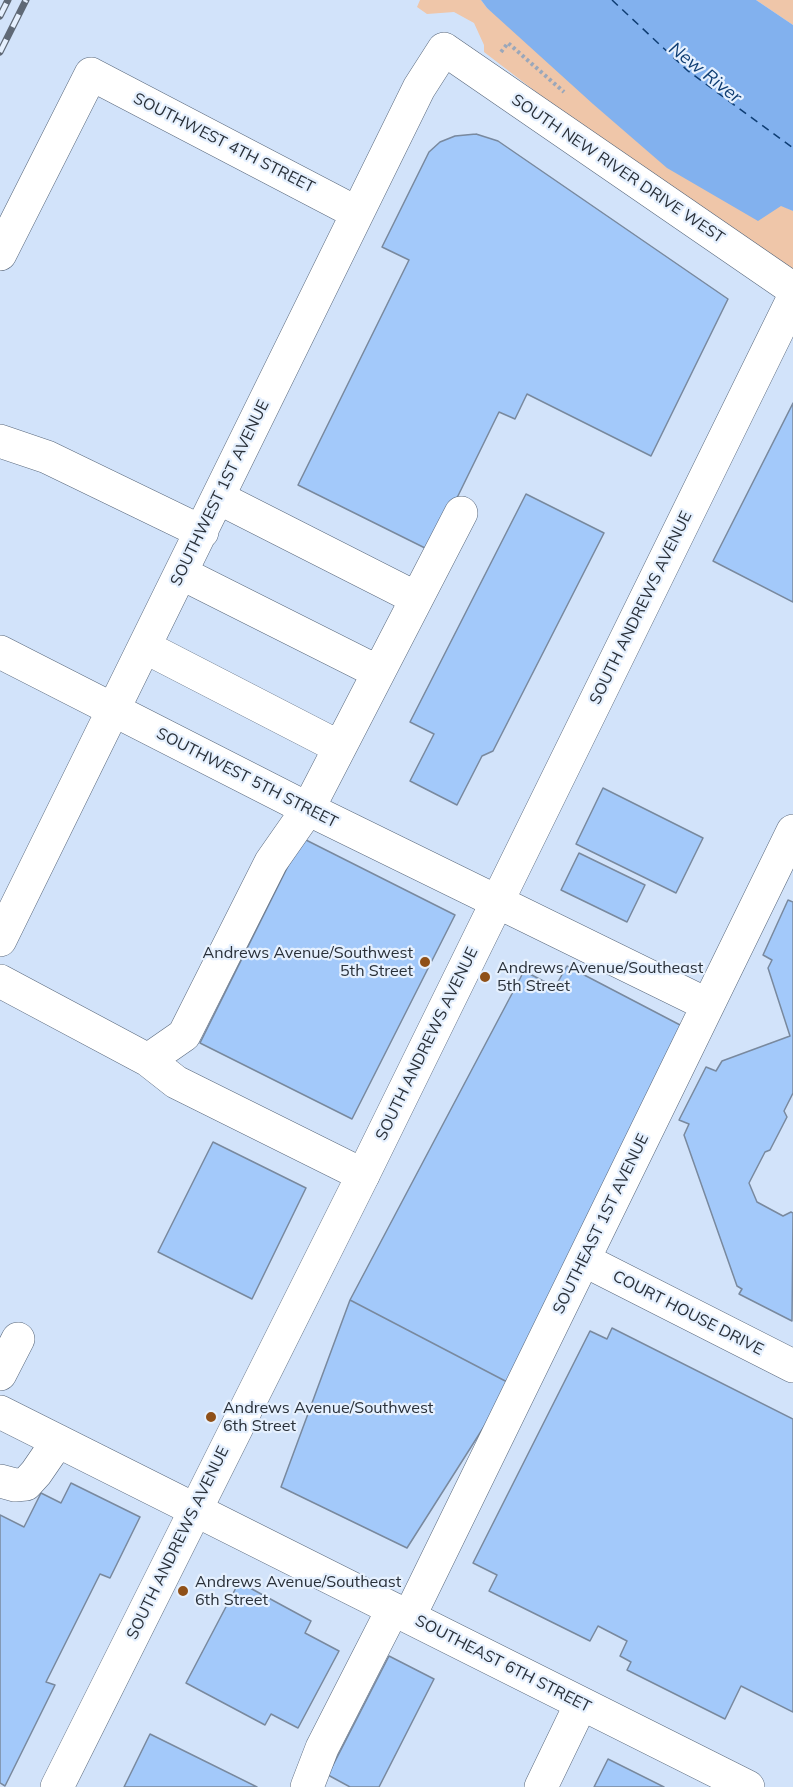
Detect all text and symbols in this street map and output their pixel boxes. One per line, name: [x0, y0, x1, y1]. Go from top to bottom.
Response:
water label: New River: [664, 38, 746, 108]
street label: SOUTHWEST 4TH STREET: [130, 89, 318, 197]
street label: SOUTH NEW RIVER DRIVE WEST: [508, 90, 728, 248]
street label: SOUTHWEST 1ST AVENUE: [167, 397, 273, 589]
street label: SOUTH ANDREWS AVENUE: [586, 508, 696, 708]
street label: SOUTHWEST 5TH STREET: [153, 724, 341, 832]
place label: Andrews Avenue/Southwest 5th Street: [203, 943, 413, 981]
street label: SOUTH ANDREWS AVENUE: [372, 944, 482, 1144]
marker: Andrews Avenue/Southwest 5th Street: [418, 955, 432, 969]
place label: Andrews Avenue/Southeast 5th Street: [497, 958, 703, 996]
marker: Andrews Avenue/Southeast 5th Street: [478, 970, 492, 984]
street label: SOUTHEAST 1ST AVENUE: [549, 1131, 653, 1317]
street label: COURT HOUSE DRIVE: [609, 1267, 767, 1359]
place label: Andrews Avenue/Southwest 6th Street: [223, 1398, 433, 1436]
marker: Andrews Avenue/Southwest 6th Street: [204, 1410, 218, 1424]
street label: SOUTH ANDREWS AVENUE: [123, 1443, 233, 1643]
place label: Andrews Avenue/Southeast 6th Street: [195, 1572, 401, 1610]
marker: Andrews Avenue/Southeast 6th Street: [176, 1584, 190, 1598]
street label: SOUTHEAST 6TH STREET: [412, 1611, 594, 1717]

